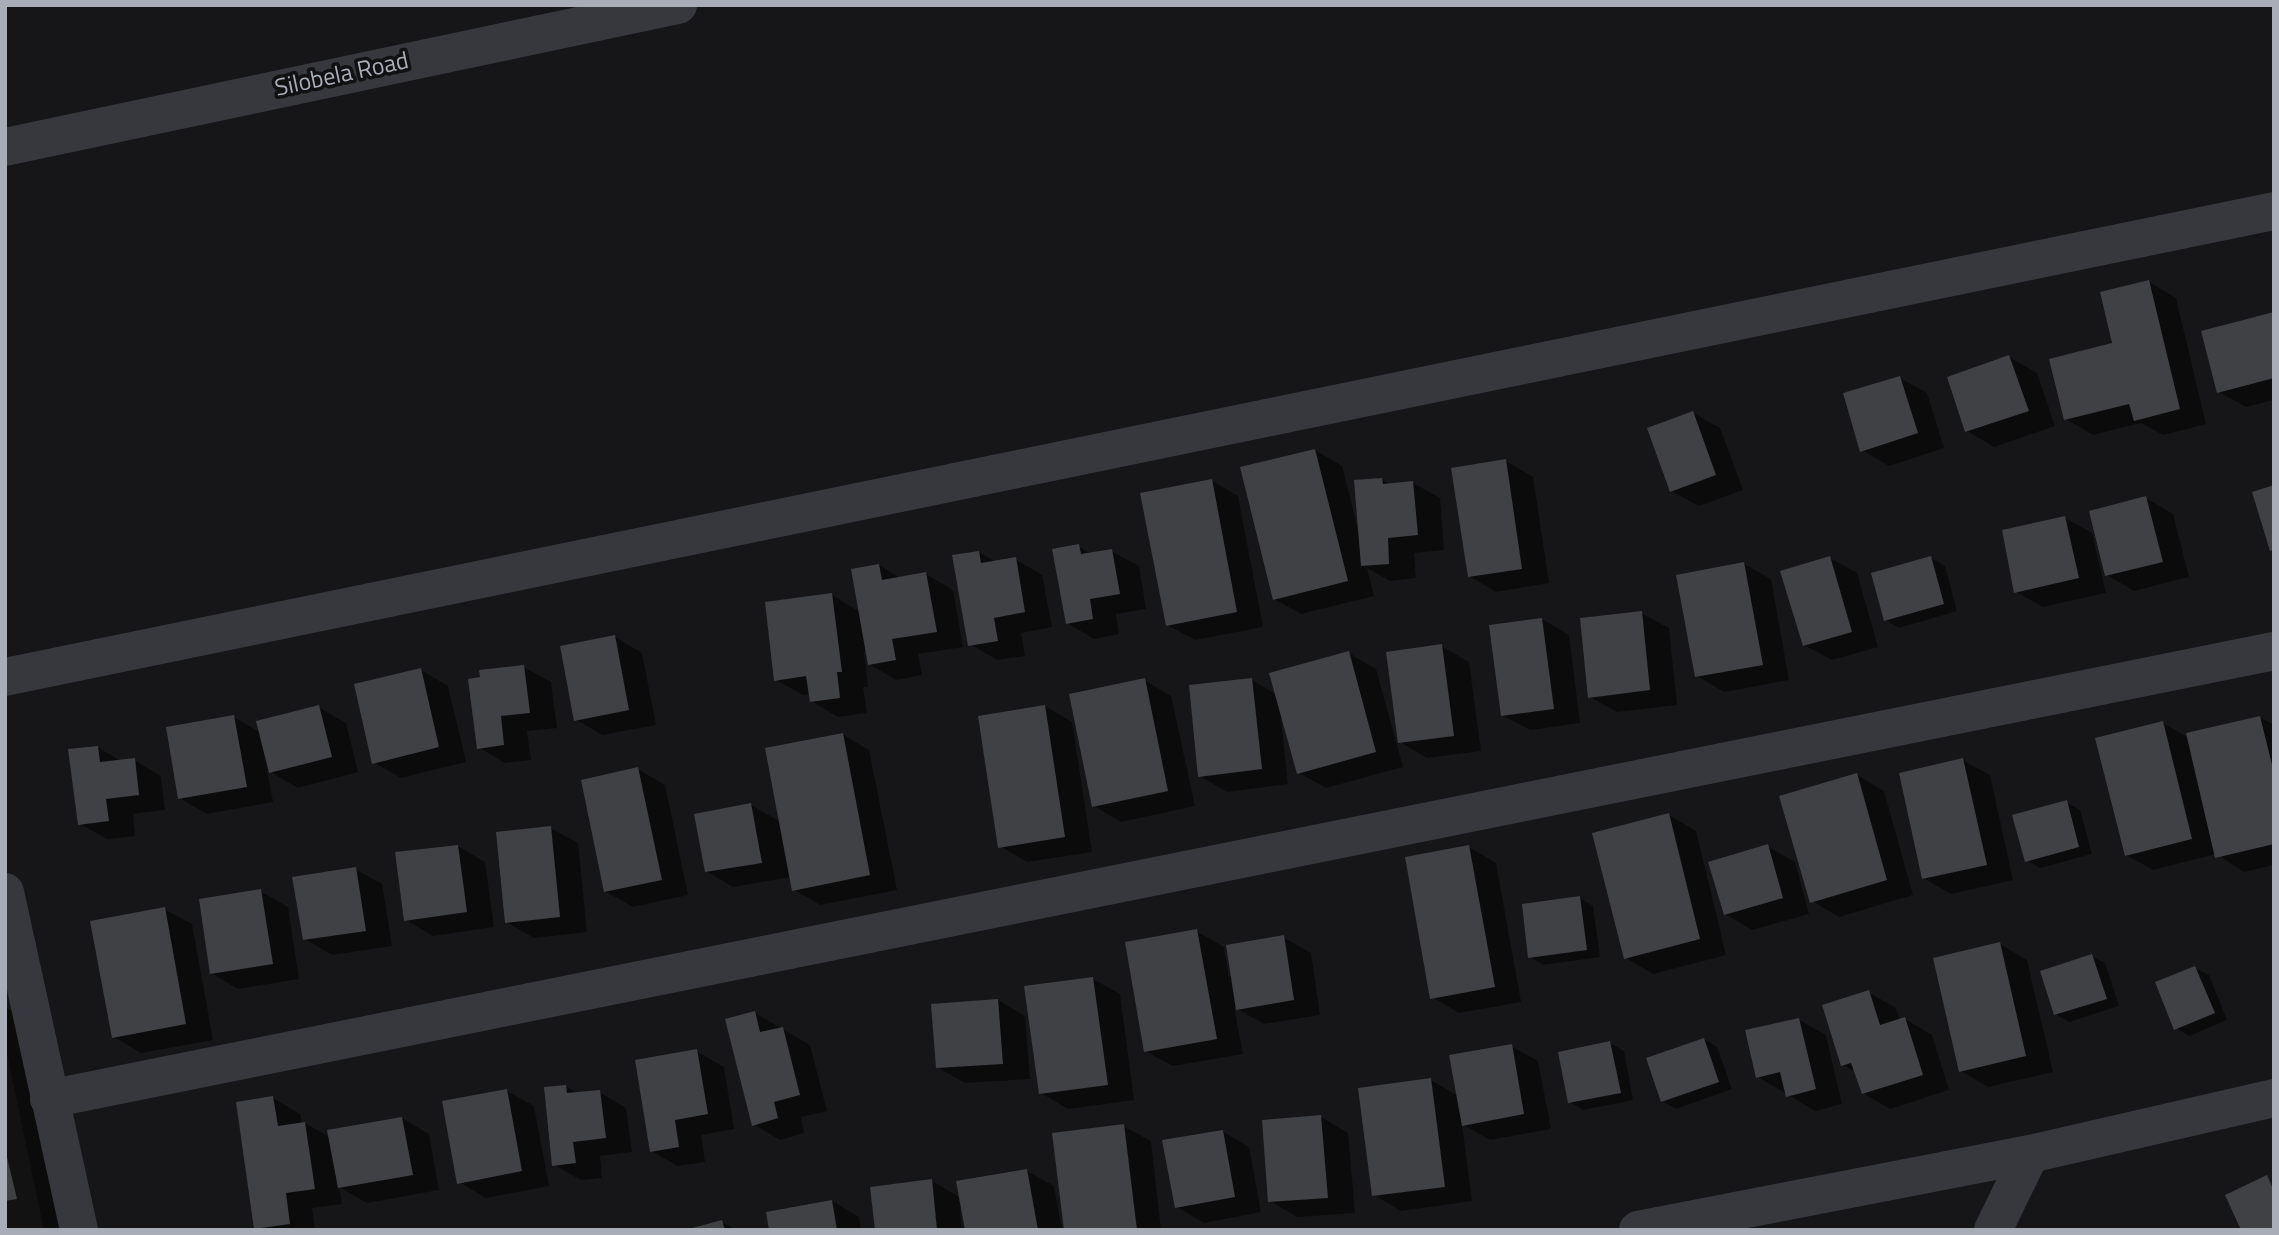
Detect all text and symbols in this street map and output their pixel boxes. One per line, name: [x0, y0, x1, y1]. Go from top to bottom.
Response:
street label: Silobela Road: [272, 48, 412, 104]

